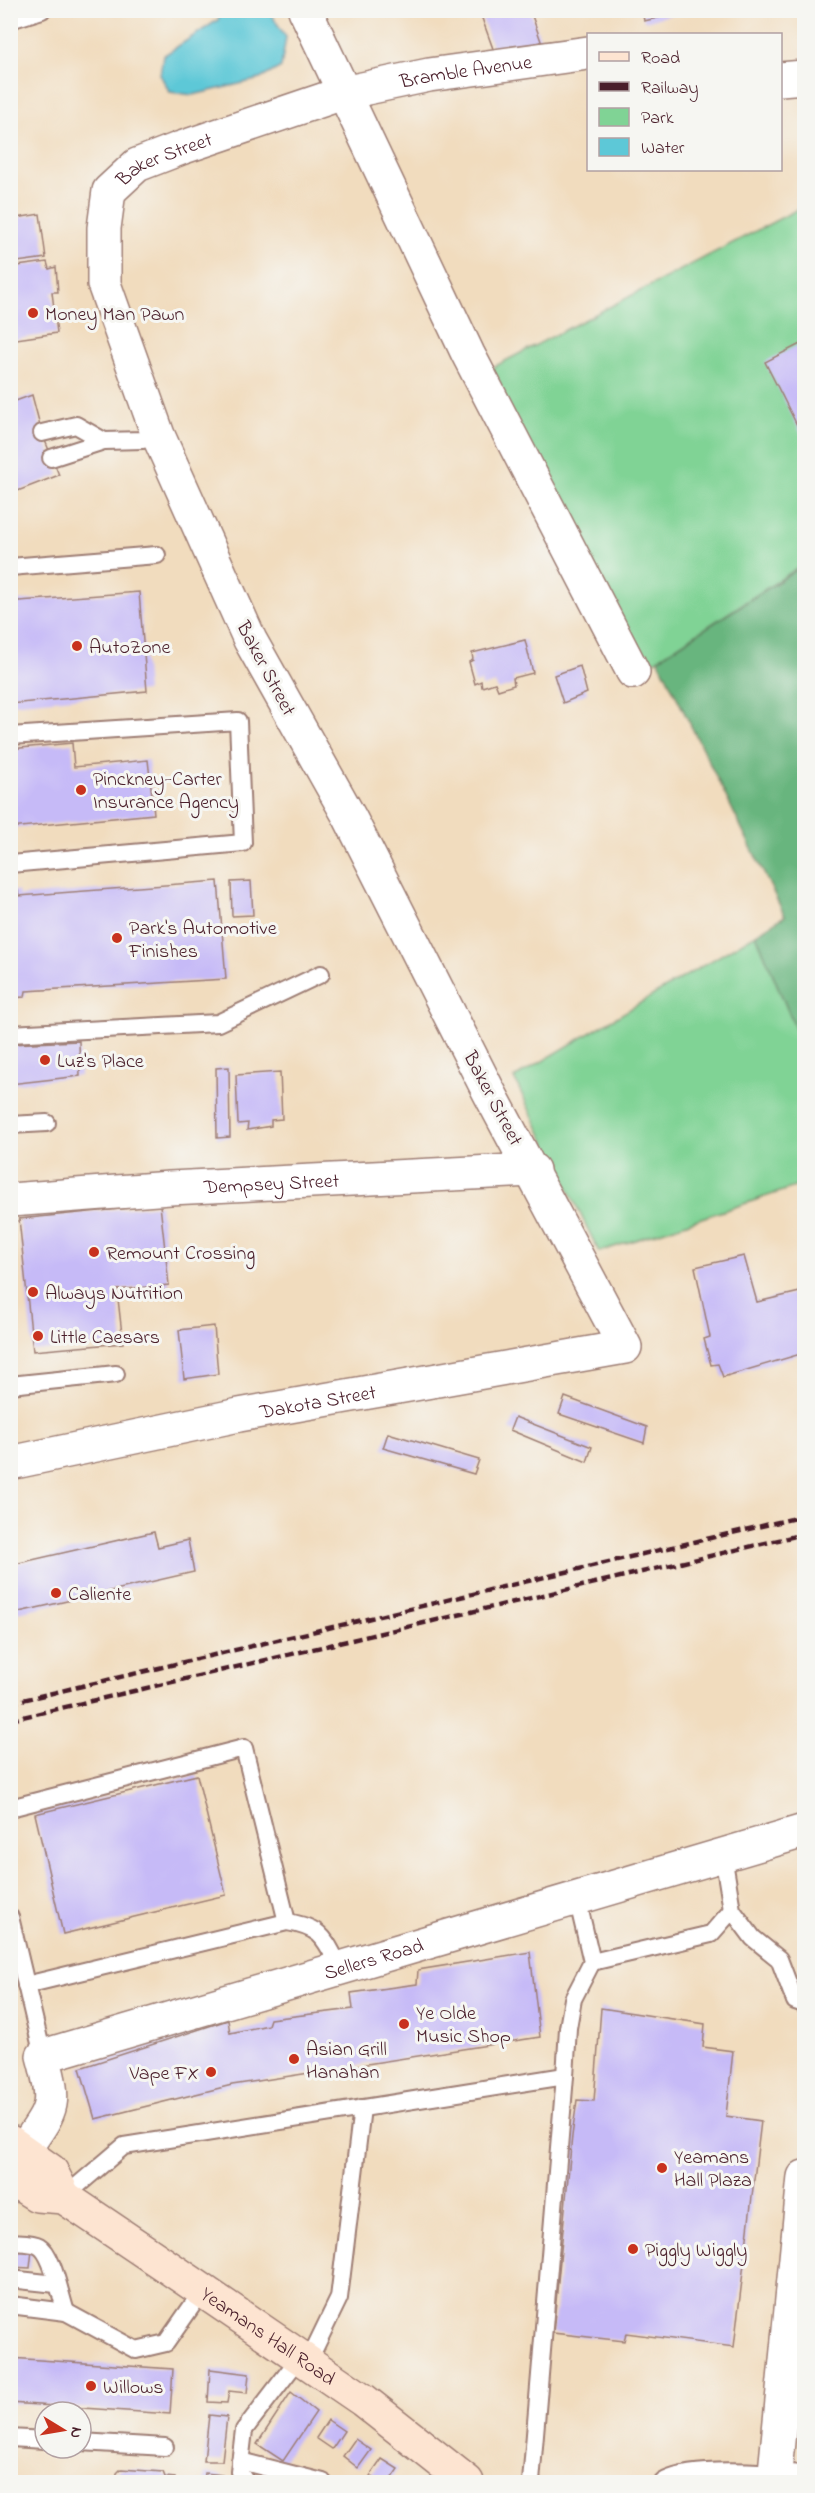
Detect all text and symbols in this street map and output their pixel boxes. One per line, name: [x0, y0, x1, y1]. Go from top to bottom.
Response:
legend: [587, 33, 782, 171]
text: Road: [641, 46, 680, 72]
street label: Bramble Avenue: [397, 49, 534, 98]
text: Railway: [641, 76, 698, 102]
text: Park: [641, 106, 674, 132]
street label: Baker Street: [110, 126, 217, 195]
text: Water: [641, 136, 685, 162]
place label: Money Man Pawn: [45, 301, 185, 330]
marker: Money Man Pawn: [26, 306, 40, 320]
street label: Baker Street: [227, 616, 302, 722]
place label: AutoZone: [89, 634, 170, 663]
marker: AutoZone: [70, 639, 84, 653]
place label: Pinckney-Carter Insurance Agency: [93, 766, 239, 819]
marker: Pinckney-Carter Insurance Agency: [74, 783, 88, 797]
place label: Park's Automotive Finishes: [128, 915, 277, 967]
marker: Park's Automotive Finishes: [110, 931, 124, 945]
street label: Baker Street: [454, 1046, 529, 1152]
place label: Luz's Place: [57, 1048, 144, 1077]
marker: Luz's Place: [38, 1053, 52, 1067]
street label: Dempsey Street: [202, 1168, 340, 1203]
place label: Remount Crossing: [106, 1240, 255, 1270]
marker: Remount Crossing: [87, 1245, 101, 1259]
place label: Always Nutrition: [45, 1280, 183, 1309]
marker: Always Nutrition: [26, 1285, 40, 1299]
place label: Little Caesars: [50, 1324, 160, 1353]
marker: Little Caesars: [31, 1329, 45, 1343]
street label: Dakota Street: [257, 1379, 379, 1428]
place label: Caliente: [68, 1581, 131, 1610]
marker: Caliente: [49, 1586, 63, 1600]
street label: Sellers Road: [321, 1932, 427, 1989]
place label: Ye Olde Music Shop: [416, 2000, 511, 2052]
marker: Ye Olde Music Shop: [397, 2017, 411, 2031]
place label: Asian Grill Hanahan: [306, 2036, 387, 2088]
marker: Asian Grill Hanahan: [287, 2052, 301, 2066]
place label: Vape FX: [128, 2060, 199, 2089]
marker: Vape FX: [204, 2065, 218, 2079]
place label: Yeamans Hall Plaza: [674, 2144, 752, 2196]
marker: Yeamans Hall Plaza: [655, 2161, 669, 2175]
place label: Piggly Wiggly: [645, 2237, 747, 2267]
marker: Piggly Wiggly: [626, 2242, 640, 2256]
street label: Yeamans Hall Road: [194, 2281, 341, 2394]
place label: Willows: [103, 2374, 164, 2403]
marker: Willows: [84, 2379, 98, 2393]
north arrow: [33, 2400, 93, 2460]
text: N: [63, 2425, 89, 2440]

